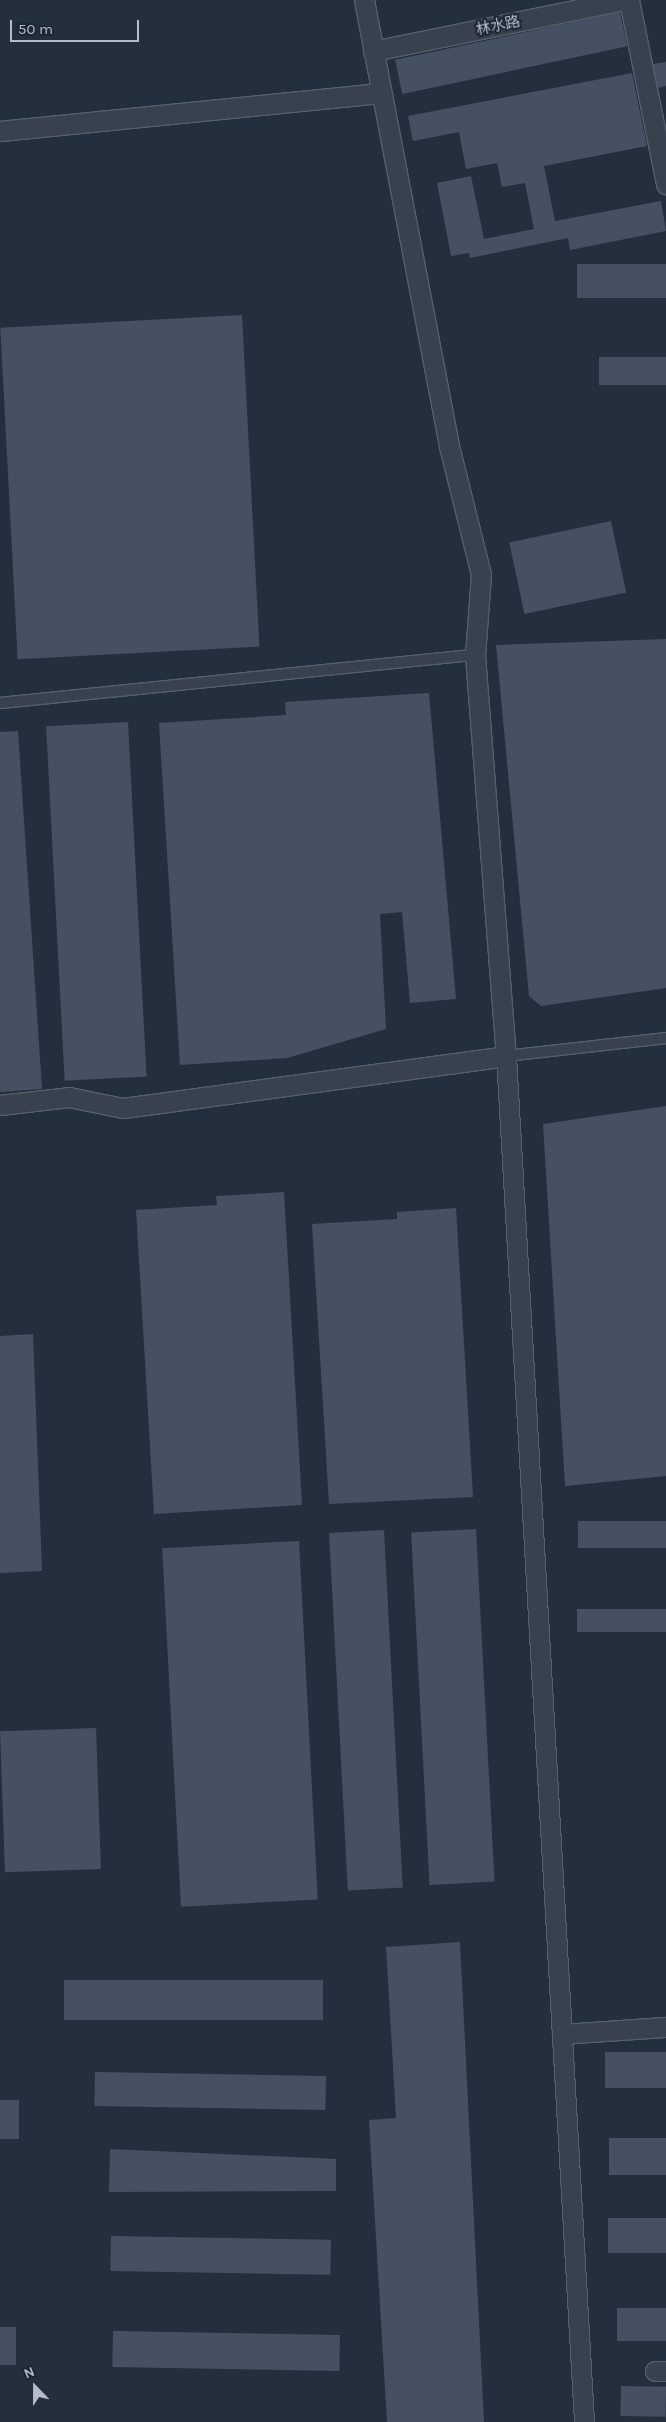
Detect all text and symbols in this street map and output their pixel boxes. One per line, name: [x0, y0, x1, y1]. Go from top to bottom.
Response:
scale bar: [12, 10, 141, 42]
street label: 林水路: [474, 13, 522, 39]
text: 50 m: [18, 20, 53, 38]
north arrow: [10, 2362, 60, 2412]
text: N: [21, 2363, 37, 2382]

